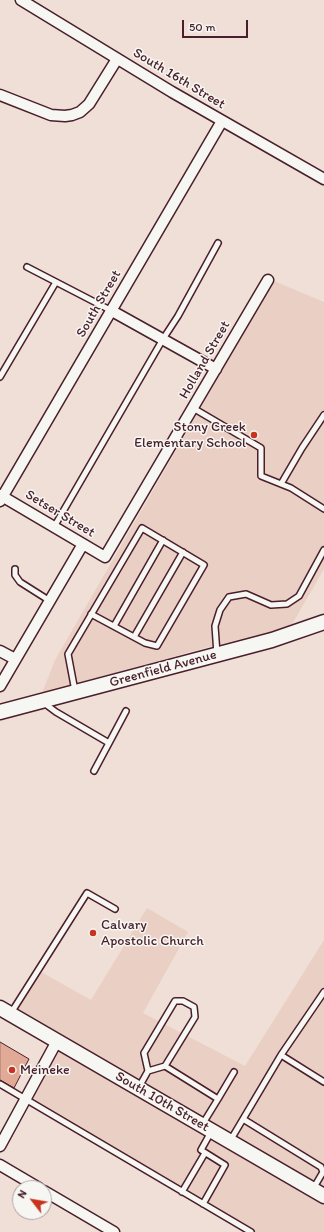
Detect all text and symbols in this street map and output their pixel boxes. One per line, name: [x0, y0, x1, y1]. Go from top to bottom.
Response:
scale bar: [184, 12, 250, 38]
text: 50 m: [189, 20, 215, 34]
street label: South 16th Street: [130, 45, 228, 113]
street label: South Street: [73, 267, 125, 341]
street label: Holland Street: [176, 318, 234, 402]
place label: Stony Creek Elementary School: [134, 419, 246, 452]
marker: Stony Creek Elementary School: [249, 430, 259, 440]
street label: Setser Street: [22, 487, 98, 541]
street label: Greenfield Avenue: [108, 647, 218, 691]
place label: Calvary Apostolic Church: [101, 917, 204, 950]
marker: Calvary Apostolic Church: [88, 928, 98, 938]
place label: Meineke: [20, 1062, 70, 1078]
marker: Meineke: [7, 1065, 17, 1075]
street label: South 10th Street: [112, 1068, 212, 1136]
north arrow: [12, 1180, 52, 1220]
text: N: [15, 1188, 30, 1201]

